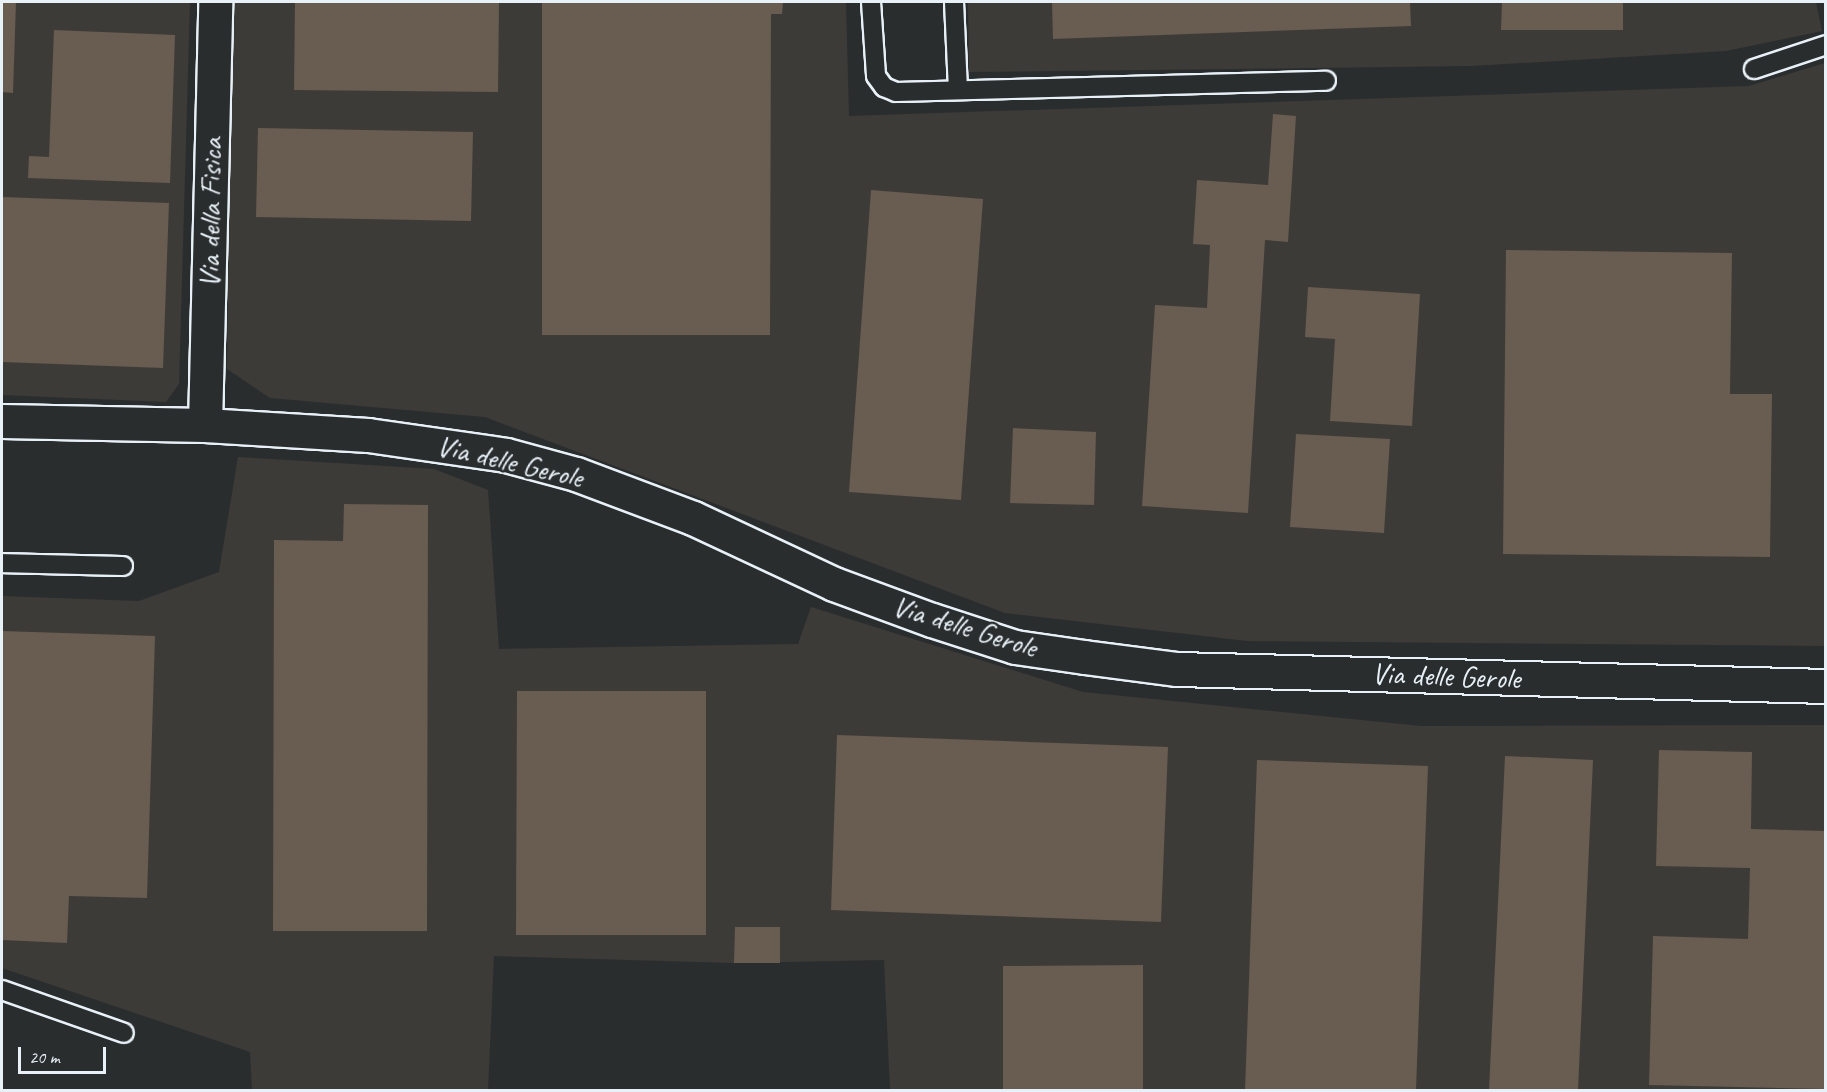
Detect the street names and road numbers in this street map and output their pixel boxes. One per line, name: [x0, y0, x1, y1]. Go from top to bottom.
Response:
street label: Via della Fisica: [191, 138, 229, 288]
street label: Via delle Gerole: [433, 427, 587, 495]
street label: Via delle Gerole: [889, 587, 1041, 665]
street label: Via delle Gerole: [1371, 655, 1521, 697]

